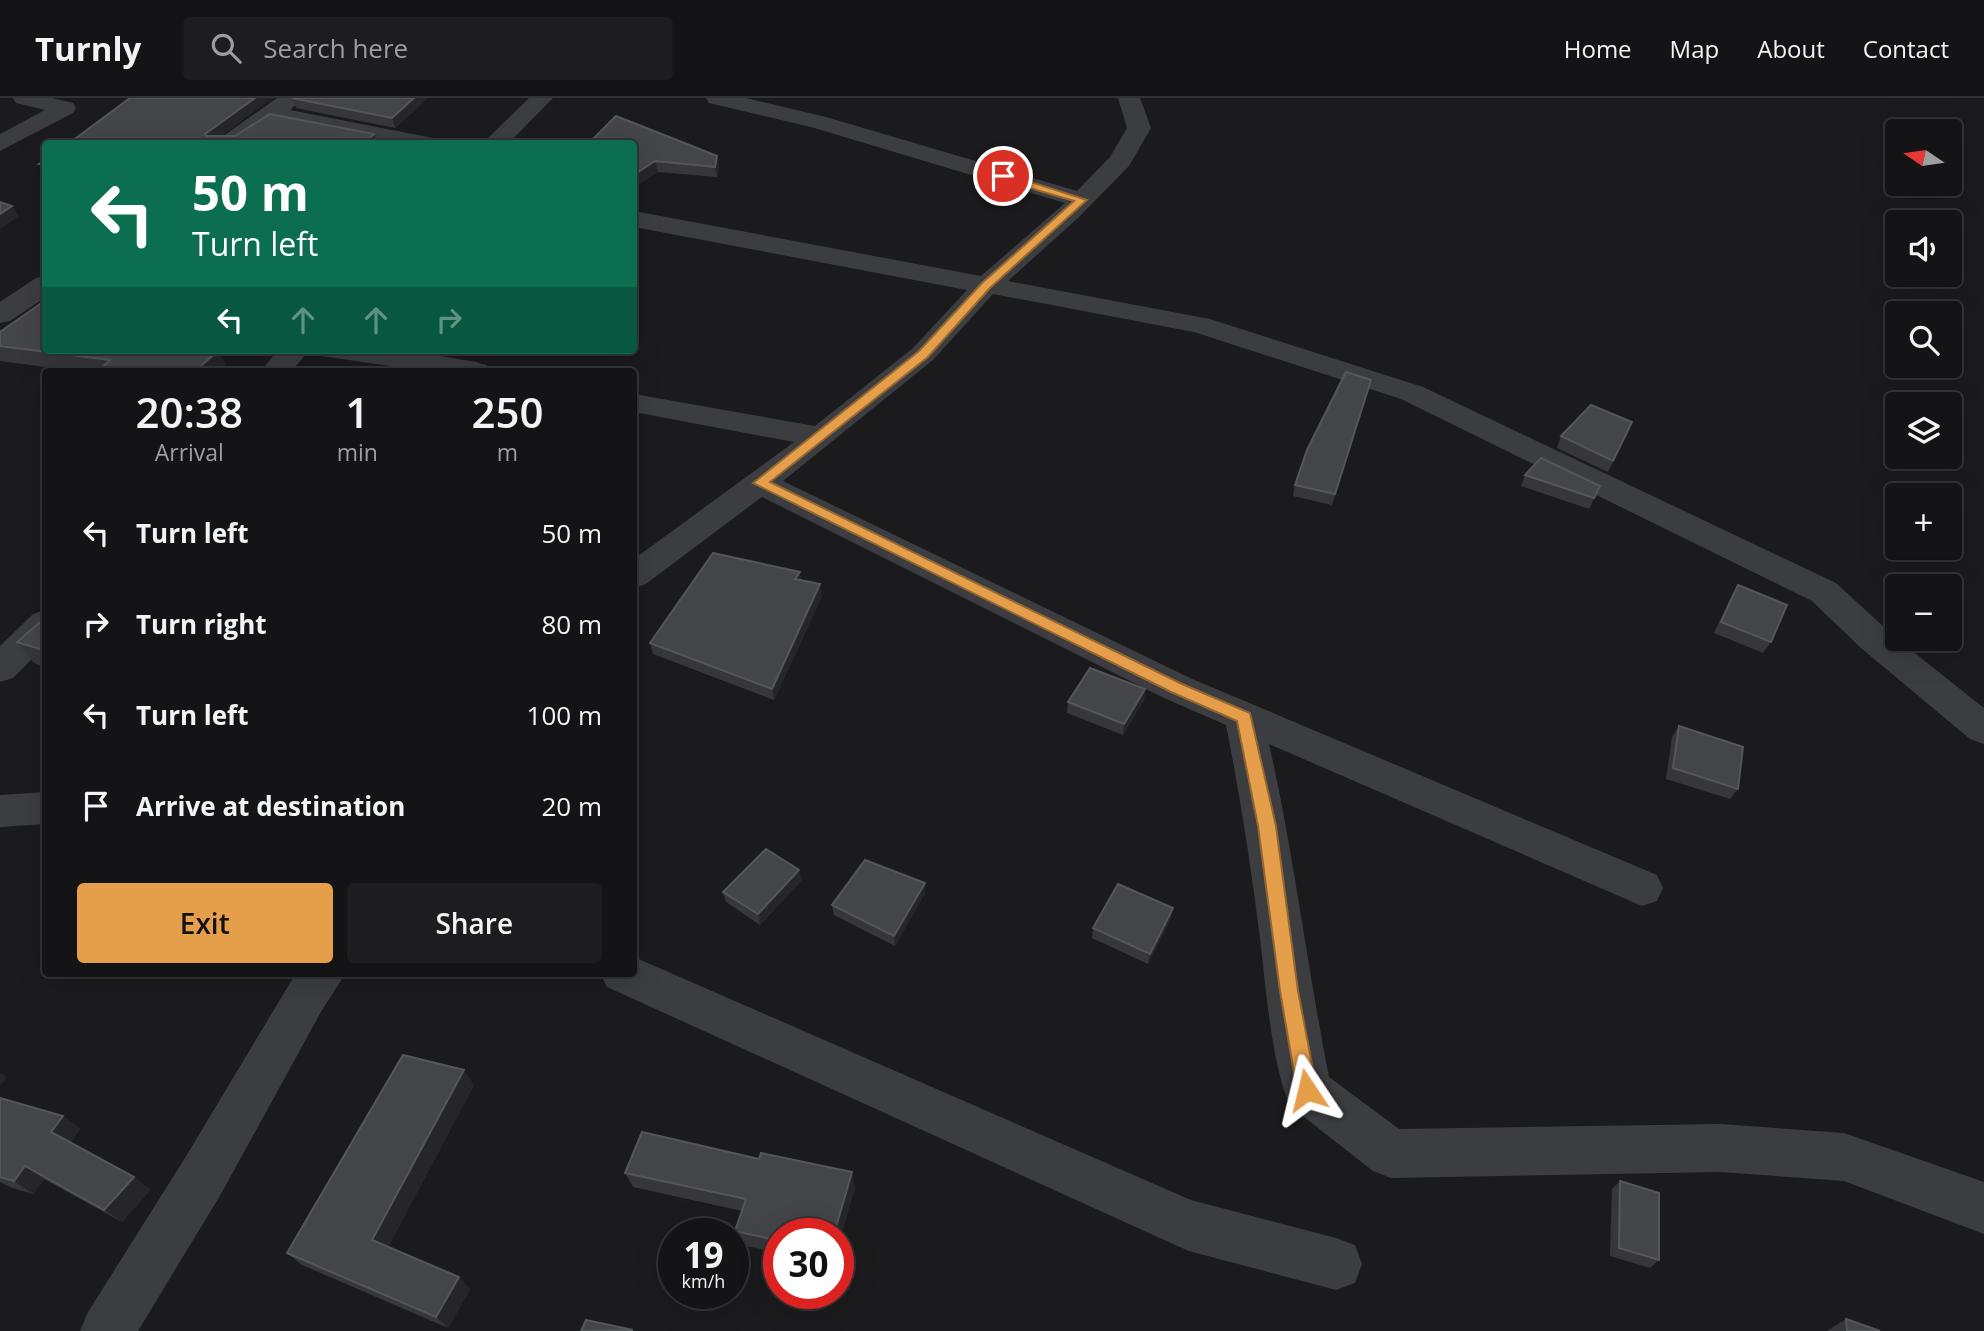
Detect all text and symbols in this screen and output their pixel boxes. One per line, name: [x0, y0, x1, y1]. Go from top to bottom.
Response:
search box: [183, 17, 673, 80]
text: Turnly: [35, 26, 141, 71]
icon: search: [207, 29, 245, 67]
text: Search here: [263, 30, 408, 66]
text: Home: [1564, 32, 1632, 65]
text: Map: [1670, 32, 1719, 65]
text: About: [1757, 32, 1825, 65]
text: Contact: [1863, 32, 1949, 65]
north arrow: [1885, 119, 1962, 196]
map controls: [1885, 119, 1962, 651]
pin: [973, 146, 1033, 206]
icon: arrive: [984, 157, 1022, 195]
text: 50 m: [192, 159, 309, 225]
icon: left: [77, 168, 168, 259]
button: sound: [1885, 210, 1962, 287]
text: Turn left: [192, 222, 318, 265]
icon: left: [211, 301, 249, 339]
icon: ahead: [284, 301, 322, 339]
icon: ahead: [357, 301, 395, 339]
icon: right: [430, 301, 468, 339]
button: search: [1885, 301, 1962, 378]
text: 20:38: [136, 383, 243, 440]
text: 1: [345, 383, 369, 440]
text: 250: [471, 383, 543, 440]
button: layers: [1885, 392, 1962, 469]
text: Arrival: [155, 436, 224, 468]
text: min: [337, 436, 378, 468]
text: m: [497, 436, 518, 468]
button: +: [1885, 483, 1962, 560]
icon: left: [77, 514, 115, 552]
text: Turn left: [136, 515, 248, 551]
text: 50 m: [541, 515, 602, 551]
button: −: [1885, 574, 1962, 651]
icon: right: [77, 605, 115, 643]
text: Turn right: [136, 606, 267, 642]
text: 80 m: [541, 606, 602, 642]
icon: left: [77, 696, 115, 734]
text: Turn left: [136, 697, 248, 733]
text: 100 m: [527, 697, 602, 733]
icon: arrive: [77, 787, 115, 825]
text: Arrive at destination: [136, 788, 405, 824]
text: 20 m: [541, 788, 602, 824]
button: Exit: [77, 883, 333, 963]
button: Share: [347, 883, 602, 963]
position arrow: [1270, 1053, 1344, 1127]
speed limit sign: 30: [763, 1218, 854, 1309]
text: 19: [683, 1231, 724, 1278]
text: km/h: [682, 1269, 725, 1293]

